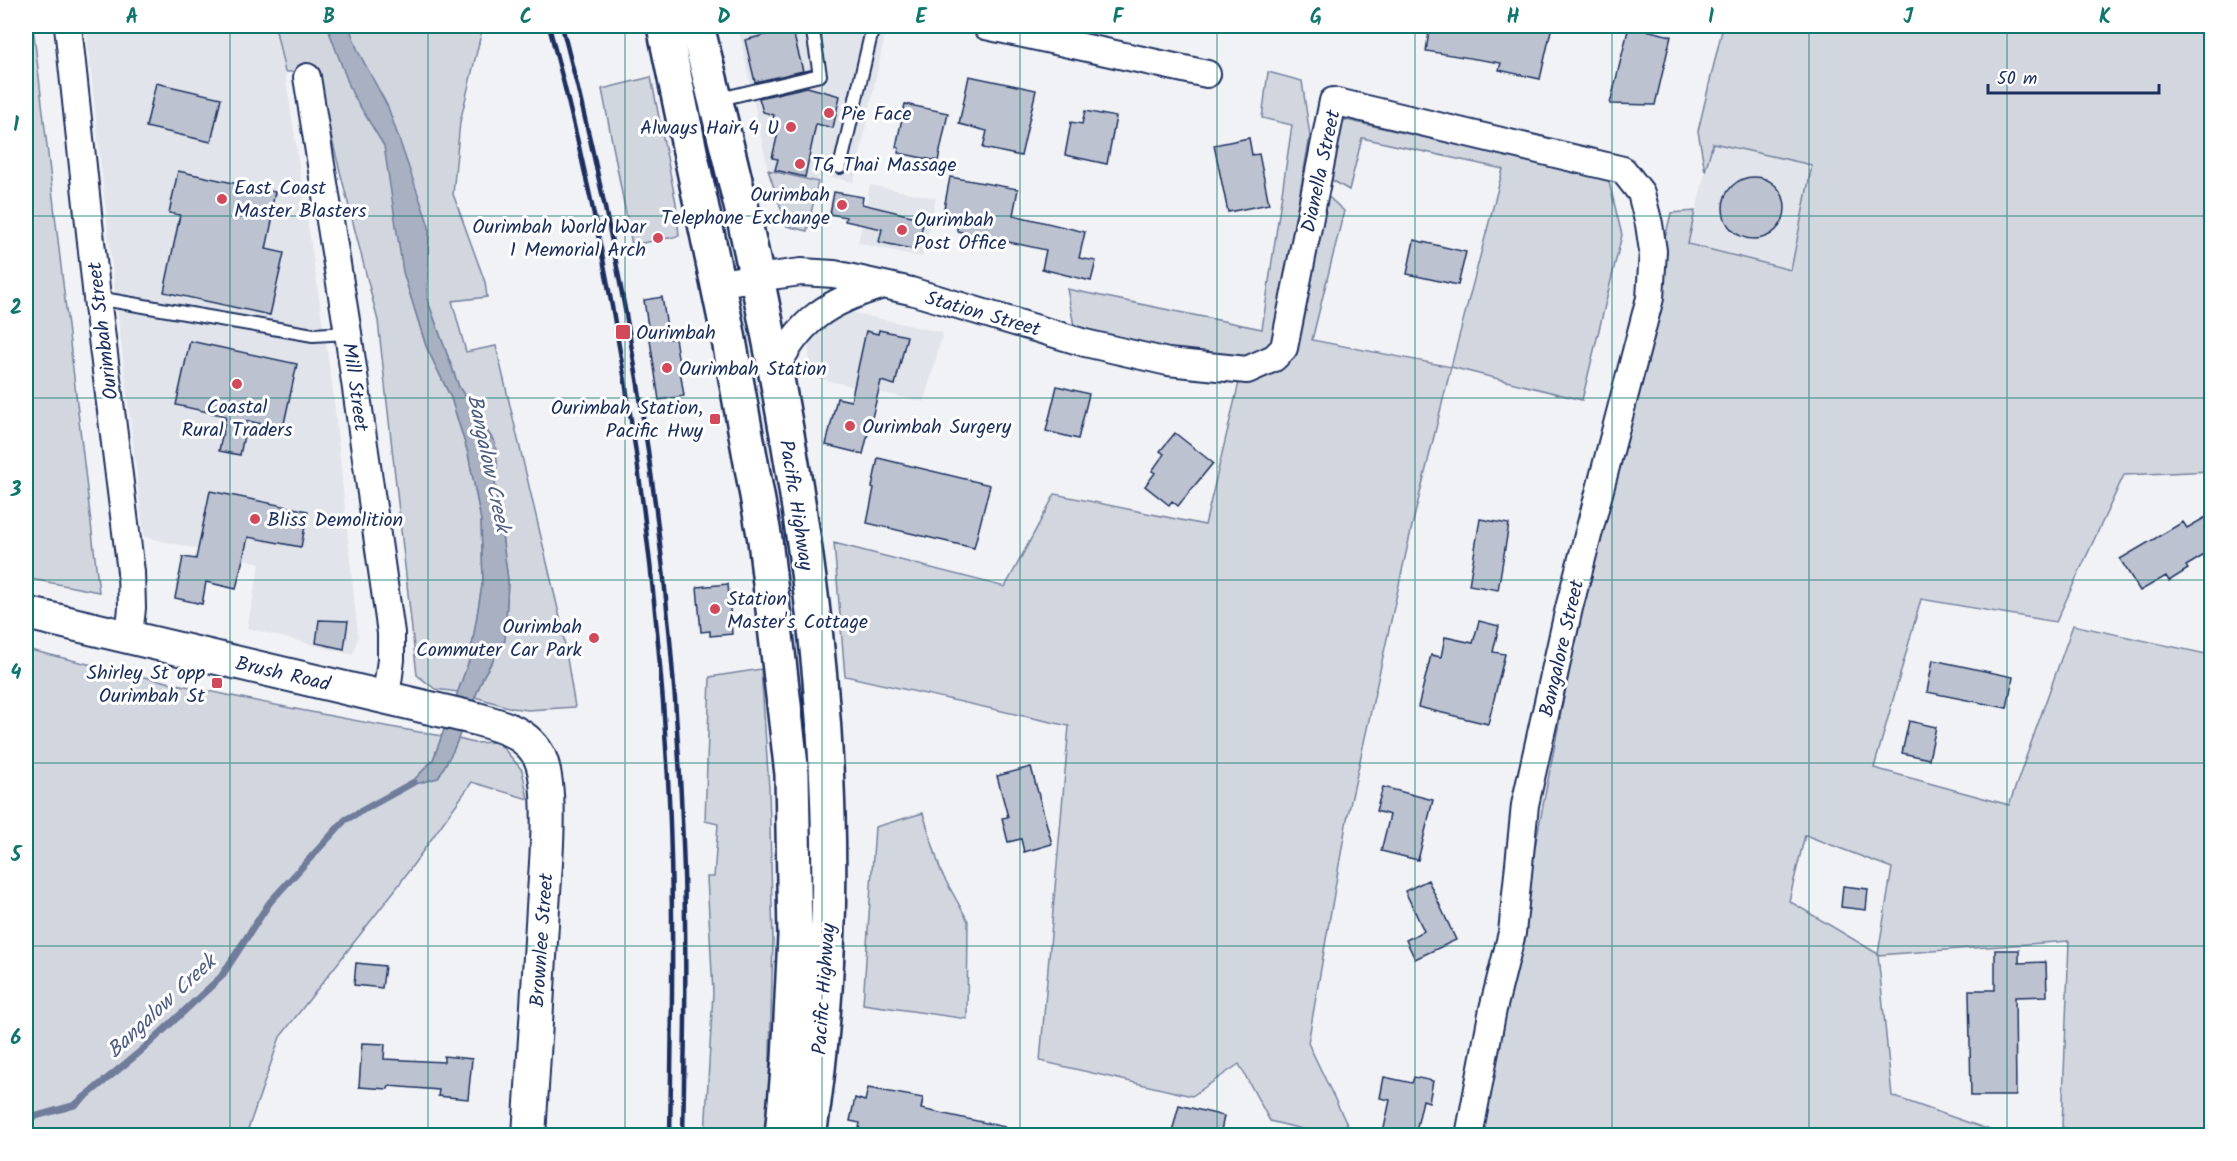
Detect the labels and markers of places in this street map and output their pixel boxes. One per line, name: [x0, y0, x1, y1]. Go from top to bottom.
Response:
place label: Pie Face: [841, 99, 911, 131]
marker: Pie Face: [822, 106, 836, 120]
place label: Always Hair 4 U: [640, 113, 779, 145]
marker: Always Hair 4 U: [784, 120, 798, 134]
place label: TG Thai Massage: [812, 150, 957, 182]
marker: TG Thai Massage: [793, 157, 807, 171]
place label: East Coast Master Blasters: [234, 173, 367, 228]
place label: Ourimbah Telephone Exchange: [661, 180, 830, 235]
marker: East Coast Master Blasters: [215, 192, 229, 206]
marker: Ourimbah Telephone Exchange: [835, 198, 849, 212]
place label: Ourimbah Post Office: [914, 205, 1006, 260]
place label: Ourimbah World War 1 Memorial Arch: [472, 212, 647, 267]
marker: Ourimbah Post Office: [895, 223, 909, 237]
marker: Ourimbah World War 1 Memorial Arch: [651, 231, 665, 245]
place label: Ourimbah: [636, 318, 716, 350]
marker: Ourimbah: [614, 323, 632, 341]
place label: Ourimbah Station: [679, 354, 827, 386]
marker: Ourimbah Station: [660, 361, 674, 375]
marker: Coastal Rural Traders: [230, 377, 244, 391]
place label: Coastal Rural Traders: [181, 392, 293, 447]
place label: Ourimbah Station, Pacific Hwy: [551, 393, 704, 448]
marker: Ourimbah Station, Pacific Hwy: [708, 412, 722, 426]
place label: Ourimbah Surgery: [862, 412, 1012, 444]
marker: Ourimbah Surgery: [843, 419, 857, 433]
place label: Bliss Demolition: [267, 505, 403, 537]
marker: Bliss Demolition: [248, 512, 262, 526]
place label: Station Master's Cottage: [727, 584, 868, 639]
marker: Station Master's Cottage: [708, 602, 722, 616]
place label: Ourimbah Commuter Car Park: [416, 612, 583, 667]
marker: Ourimbah Commuter Car Park: [587, 631, 601, 645]
place label: Shirley St opp Ourimbah St: [86, 658, 205, 713]
marker: Shirley St opp Ourimbah St: [210, 676, 224, 690]

